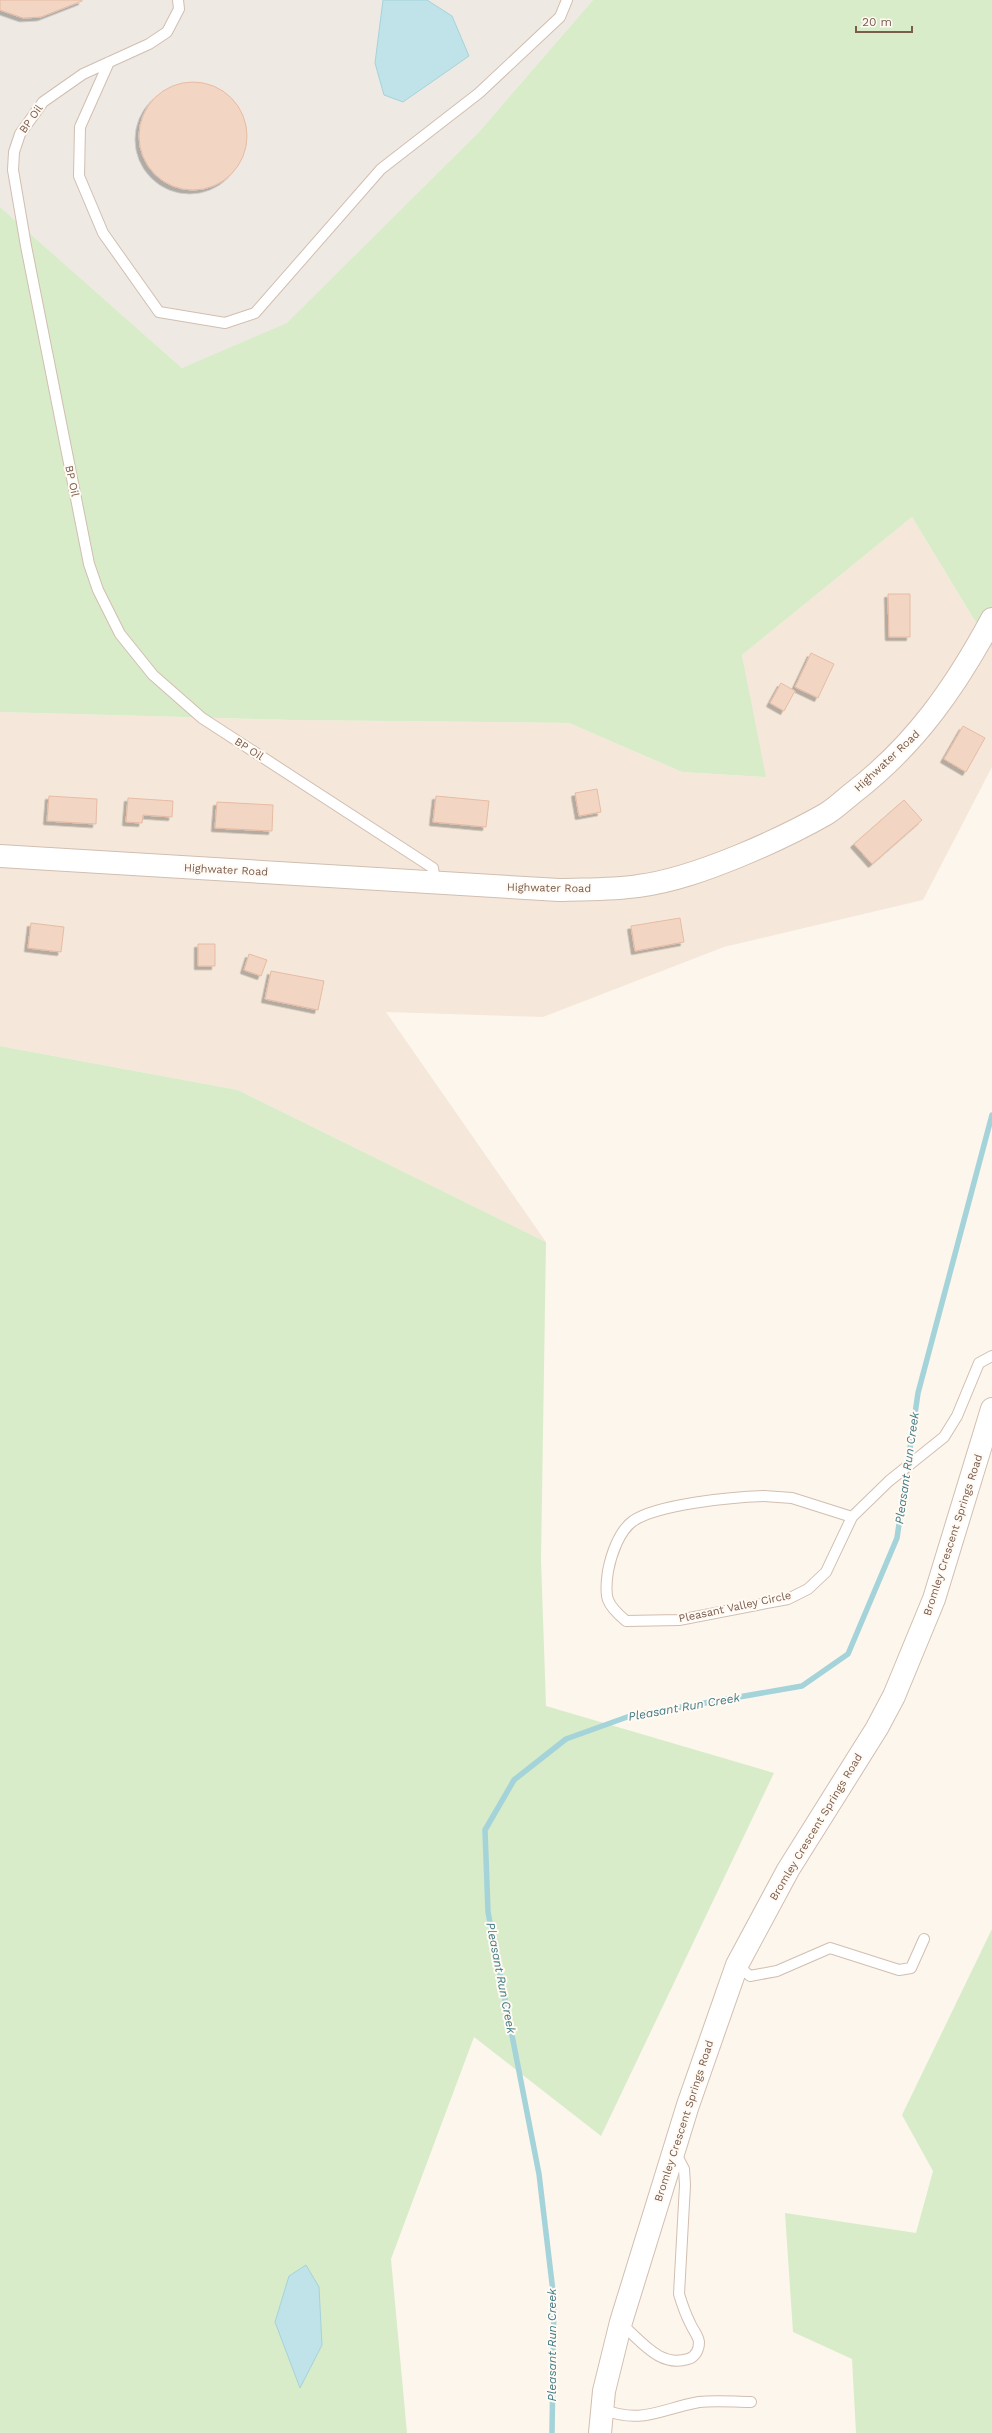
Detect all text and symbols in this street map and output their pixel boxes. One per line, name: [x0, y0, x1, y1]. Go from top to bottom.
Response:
scale bar: [856, 8, 912, 34]
text: 20 m: [862, 15, 892, 29]
street label: BP Oil: [17, 102, 46, 136]
street label: BP Oil: [62, 464, 82, 499]
street label: Highwater Road: [852, 727, 922, 795]
street label: BP Oil: [232, 735, 266, 763]
street label: Highwater Road: [183, 861, 269, 879]
street label: Highwater Road: [507, 881, 591, 895]
water label: Pleasant Run Creek: [892, 1411, 922, 1525]
street label: Bromley Crescent Springs Road: [921, 1453, 985, 1617]
street label: Pleasant Valley Circle: [678, 1589, 792, 1625]
water label: Pleasant Run Creek: [627, 1690, 741, 1724]
street label: Bromley Crescent Springs Road: [767, 1751, 865, 1903]
water label: Pleasant Run Creek: [483, 1921, 519, 2035]
street label: Bromley Crescent Springs Road: [652, 2039, 716, 2203]
water label: Pleasant Run Creek: [545, 2288, 559, 2402]

